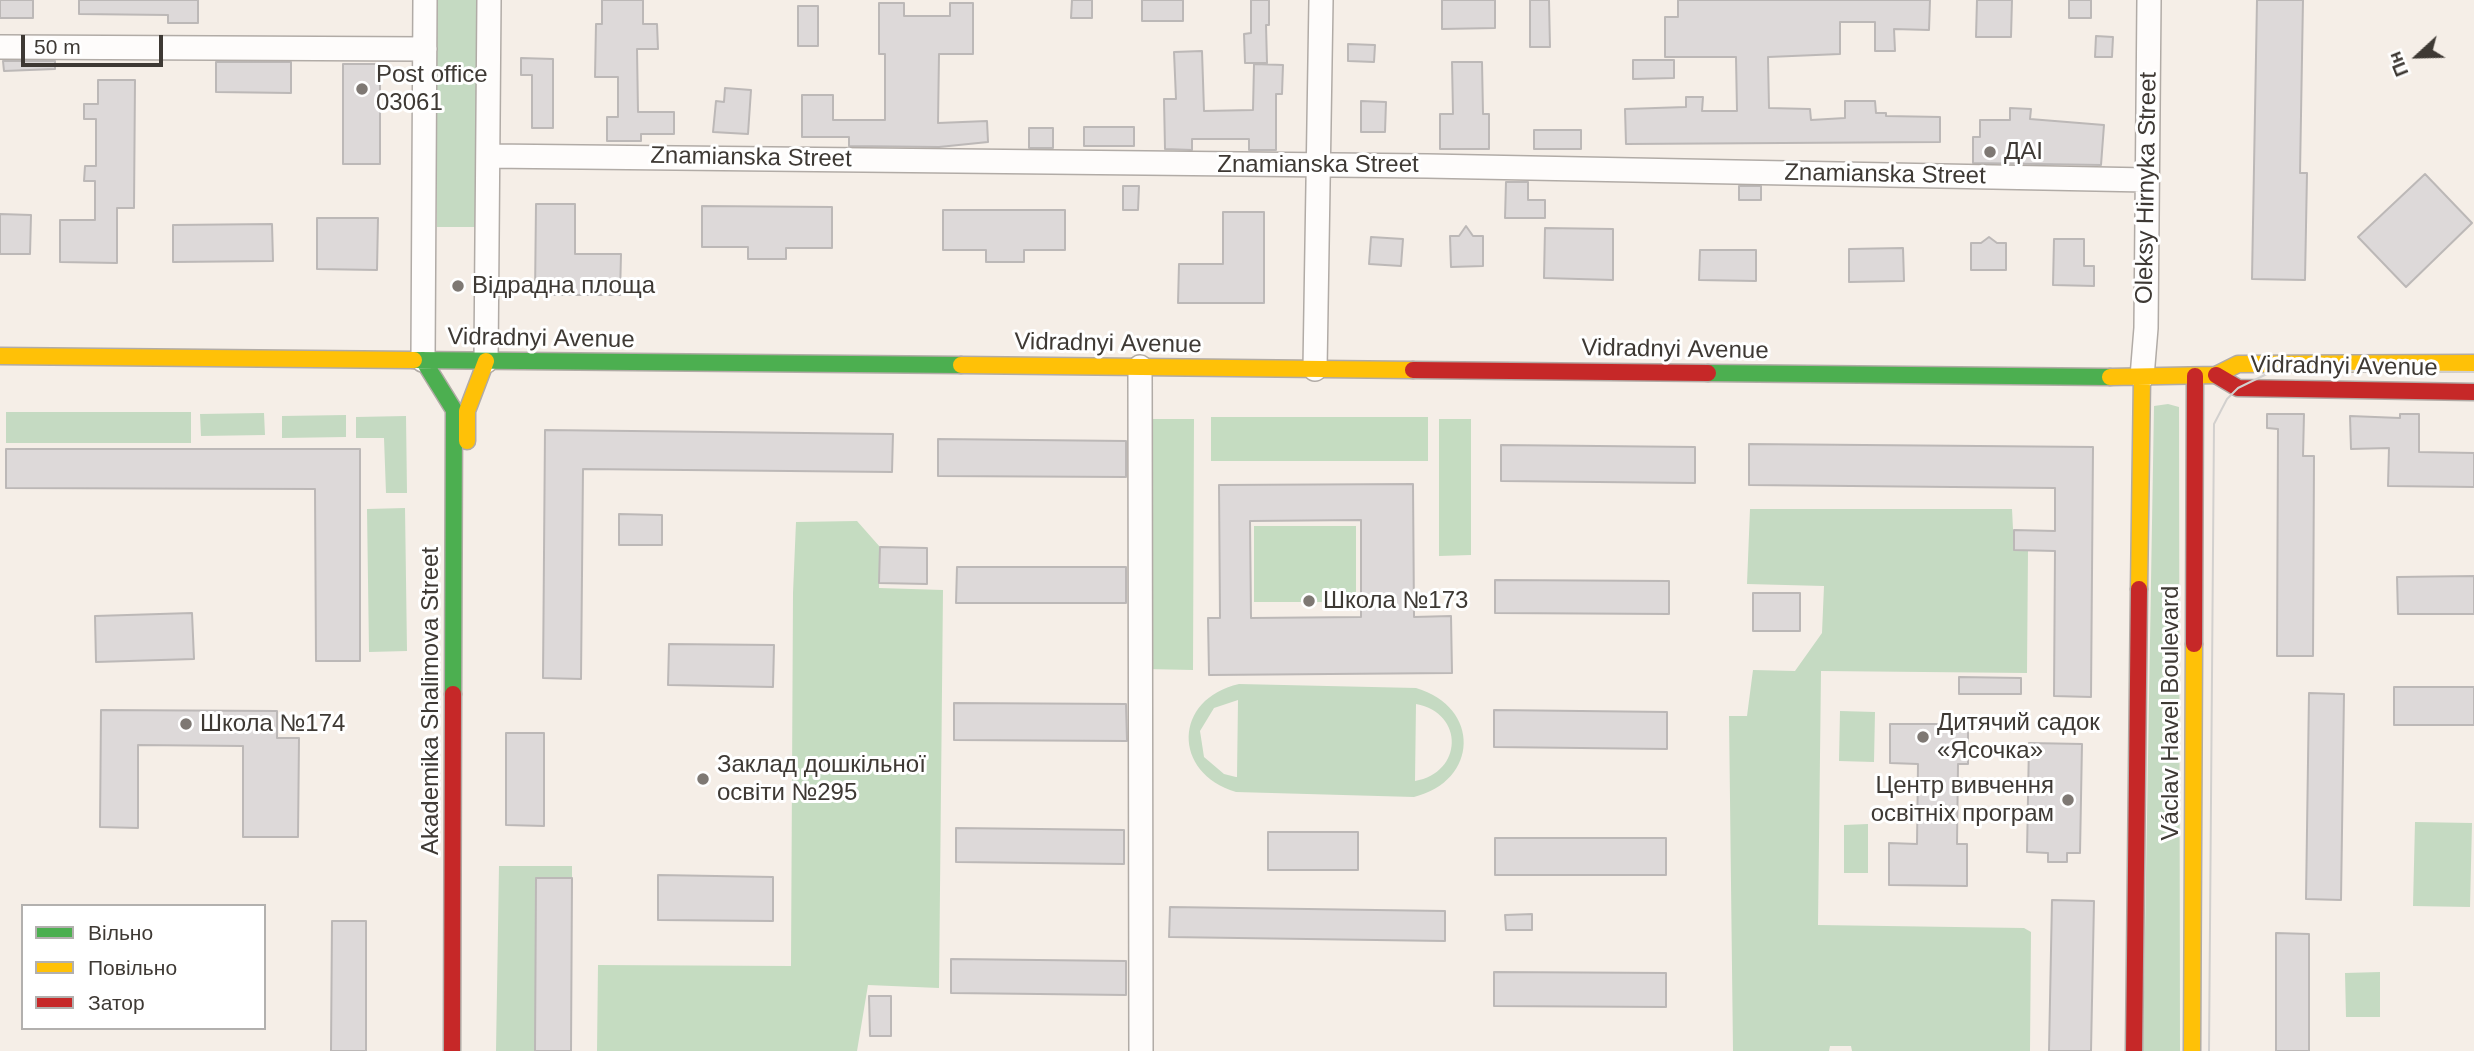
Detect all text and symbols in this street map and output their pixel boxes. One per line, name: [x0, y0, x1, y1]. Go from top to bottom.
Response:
scale bar: [24, 21, 166, 65]
north arrow: [2383, 21, 2453, 91]
text: 50 m: [34, 35, 81, 58]
text: Пн: [2384, 48, 2413, 80]
place label: Post office 03061: [376, 61, 488, 117]
street label: Oleksy Hirnyka Street: [2131, 72, 2163, 304]
marker: Post office 03061: [354, 81, 370, 97]
place label: ДАІ: [2004, 138, 2043, 166]
street label: Znamianska Street: [650, 142, 852, 174]
marker: ДАІ: [1982, 144, 1998, 160]
street label: Znamianska Street: [1217, 151, 1419, 179]
street label: Znamianska Street: [1784, 159, 1986, 191]
place label: Відрадна площа: [472, 272, 655, 300]
marker: Відрадна площа: [450, 278, 466, 294]
street label: Vidradnyi Avenue: [447, 323, 635, 355]
street label: Vidradnyi Avenue: [1014, 328, 1202, 360]
street label: Vidradnyi Avenue: [1581, 334, 1769, 366]
street label: Vidradnyi Avenue: [2250, 351, 2438, 383]
street label: Akademika Shalimova Street: [417, 547, 445, 855]
street label: Václav Havel Boulevard: [2157, 586, 2185, 840]
place label: Школа №173: [1323, 587, 1468, 615]
marker: Школа №173: [1301, 593, 1317, 609]
place label: Дитячий садок «Ясочка»: [1937, 709, 2100, 765]
place label: Школа №174: [200, 710, 345, 738]
marker: Школа №174: [178, 716, 194, 732]
marker: Дитячий садок «Ясочка»: [1915, 729, 1931, 745]
place label: Заклад дошкільної освіти №295: [717, 751, 926, 807]
marker: Заклад дошкільної освіти №295: [695, 771, 711, 787]
place label: Центр вивчення освітніх програм: [1871, 772, 2054, 828]
marker: Центр вивчення освітніх програм: [2060, 792, 2076, 808]
legend: [21, 904, 266, 1030]
text: Вільно: [88, 921, 153, 944]
text: Повільно: [88, 956, 177, 979]
text: Затор: [88, 991, 145, 1014]

